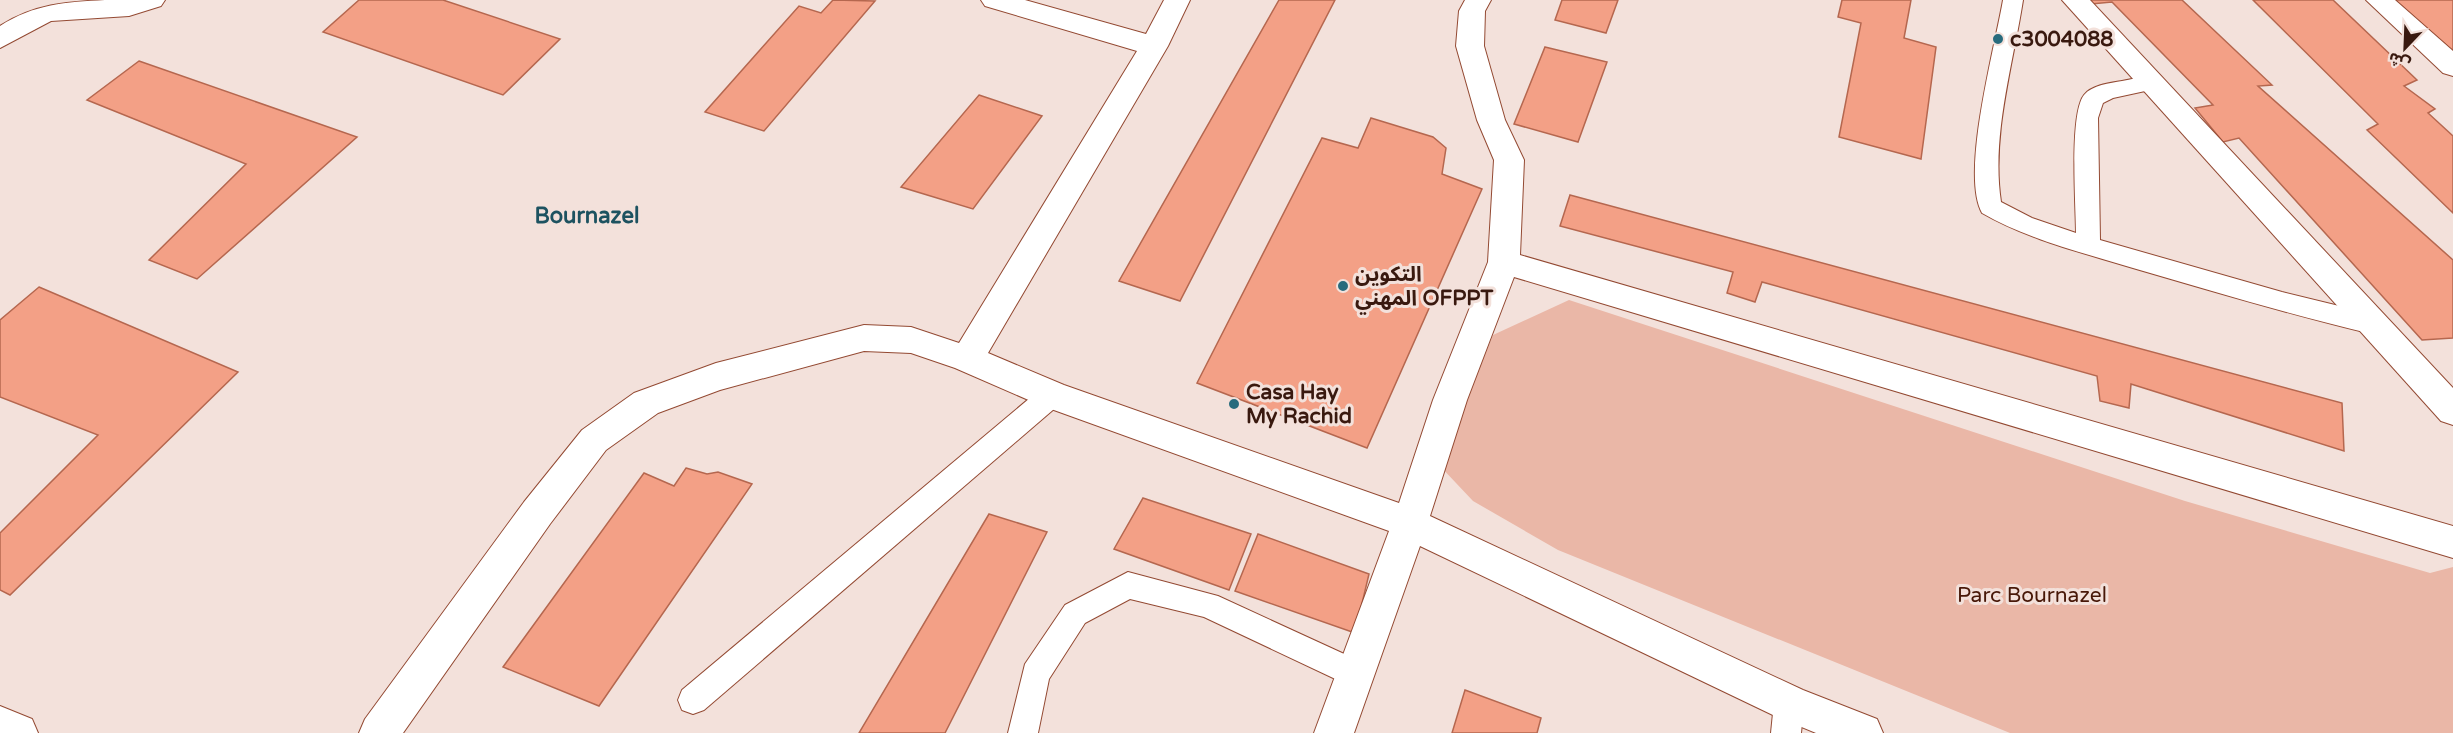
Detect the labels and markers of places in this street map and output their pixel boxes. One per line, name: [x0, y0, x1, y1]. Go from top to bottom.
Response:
place label: c3004088: [2010, 27, 2114, 52]
marker: c3004088: [1991, 32, 2005, 46]
place label: التكوين المهني OFPPT: [1355, 262, 1493, 315]
marker: التكوين المهني OFPPT: [1336, 279, 1350, 293]
place label: Casa Hay My Rachid: [1246, 380, 1352, 429]
marker: Casa Hay My Rachid: [1227, 397, 1241, 411]

